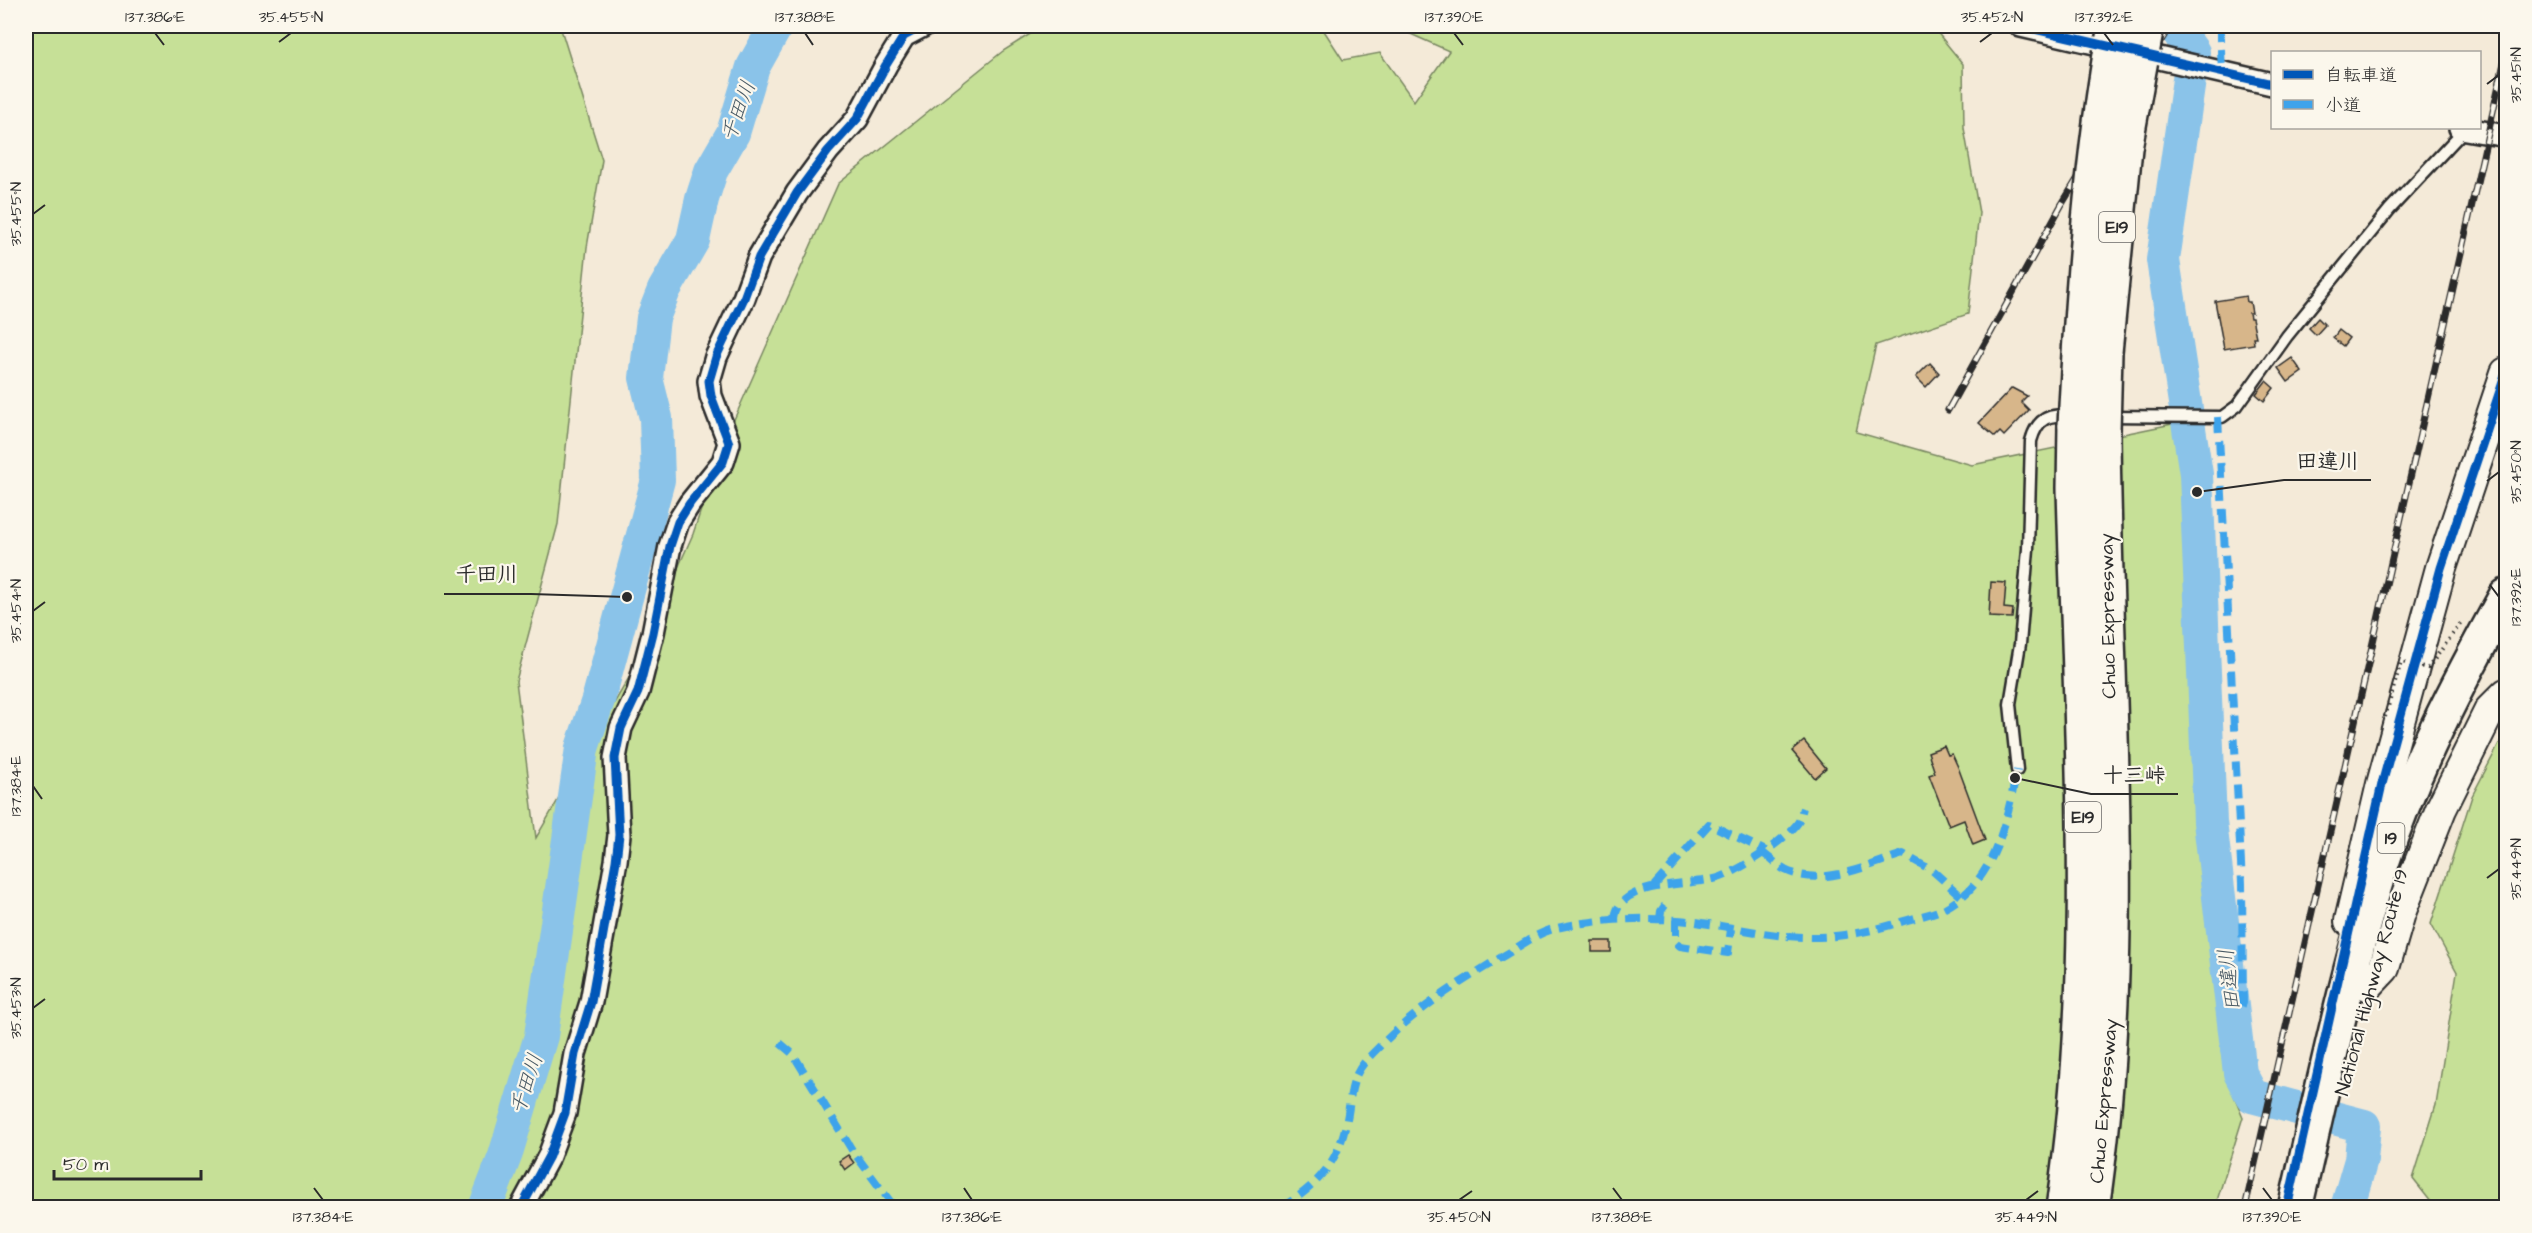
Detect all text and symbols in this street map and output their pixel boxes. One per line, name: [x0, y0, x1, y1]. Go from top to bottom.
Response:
text: 137.386°E: [125, 7, 185, 28]
text: 35.455°N: [259, 7, 323, 28]
text: 137.388°E: [775, 7, 835, 28]
text: 137.390°E: [1425, 7, 1483, 28]
text: 35.452°N: [1961, 7, 2023, 28]
text: 137.392°E: [2075, 7, 2133, 28]
text: 35.451°N: [2506, 47, 2527, 103]
legend: [2271, 51, 2481, 129]
text: 自転車道: [2325, 63, 2397, 88]
water label: 千田川: [714, 77, 763, 146]
text: 小道: [2325, 93, 2361, 118]
text: 35.455°N: [6, 182, 27, 246]
road number: E19: [2099, 212, 2135, 242]
text: 35.450°N: [2506, 440, 2527, 504]
callout: 田違川: [2284, 441, 2371, 480]
text: 田違川: [2297, 447, 2360, 476]
street label: Chuo Expressway: [2093, 533, 2124, 699]
callout: 千田川: [444, 555, 531, 594]
text: 千田川: [456, 560, 519, 589]
text: 137.392°E: [2506, 568, 2527, 626]
text: 35.454°N: [6, 579, 27, 643]
callout: 十三峠: [2091, 755, 2178, 794]
text: 137.384°E: [6, 756, 27, 816]
text: 十三峠: [2103, 761, 2166, 790]
road number: E19: [2065, 802, 2101, 832]
road number: 19: [2378, 823, 2404, 853]
text: 35.449°N: [2506, 838, 2527, 900]
street label: National Highway Route 19: [2328, 866, 2417, 1099]
water label: 田違川: [2211, 947, 2248, 1013]
text: 35.453°N: [6, 977, 27, 1039]
street label: Chuo Expressway: [2083, 1018, 2126, 1185]
water label: 千田川: [503, 1050, 550, 1119]
scale bar: [54, 1143, 201, 1181]
text: 50 m: [63, 1152, 108, 1177]
text: 137.384°E: [293, 1207, 353, 1228]
text: 137.386°E: [942, 1207, 1002, 1228]
text: 35.450°N: [1427, 1207, 1491, 1228]
text: 137.388°E: [1592, 1207, 1652, 1228]
text: 35.449°N: [1995, 1207, 2057, 1228]
text: 137.390°E: [2243, 1207, 2301, 1228]

